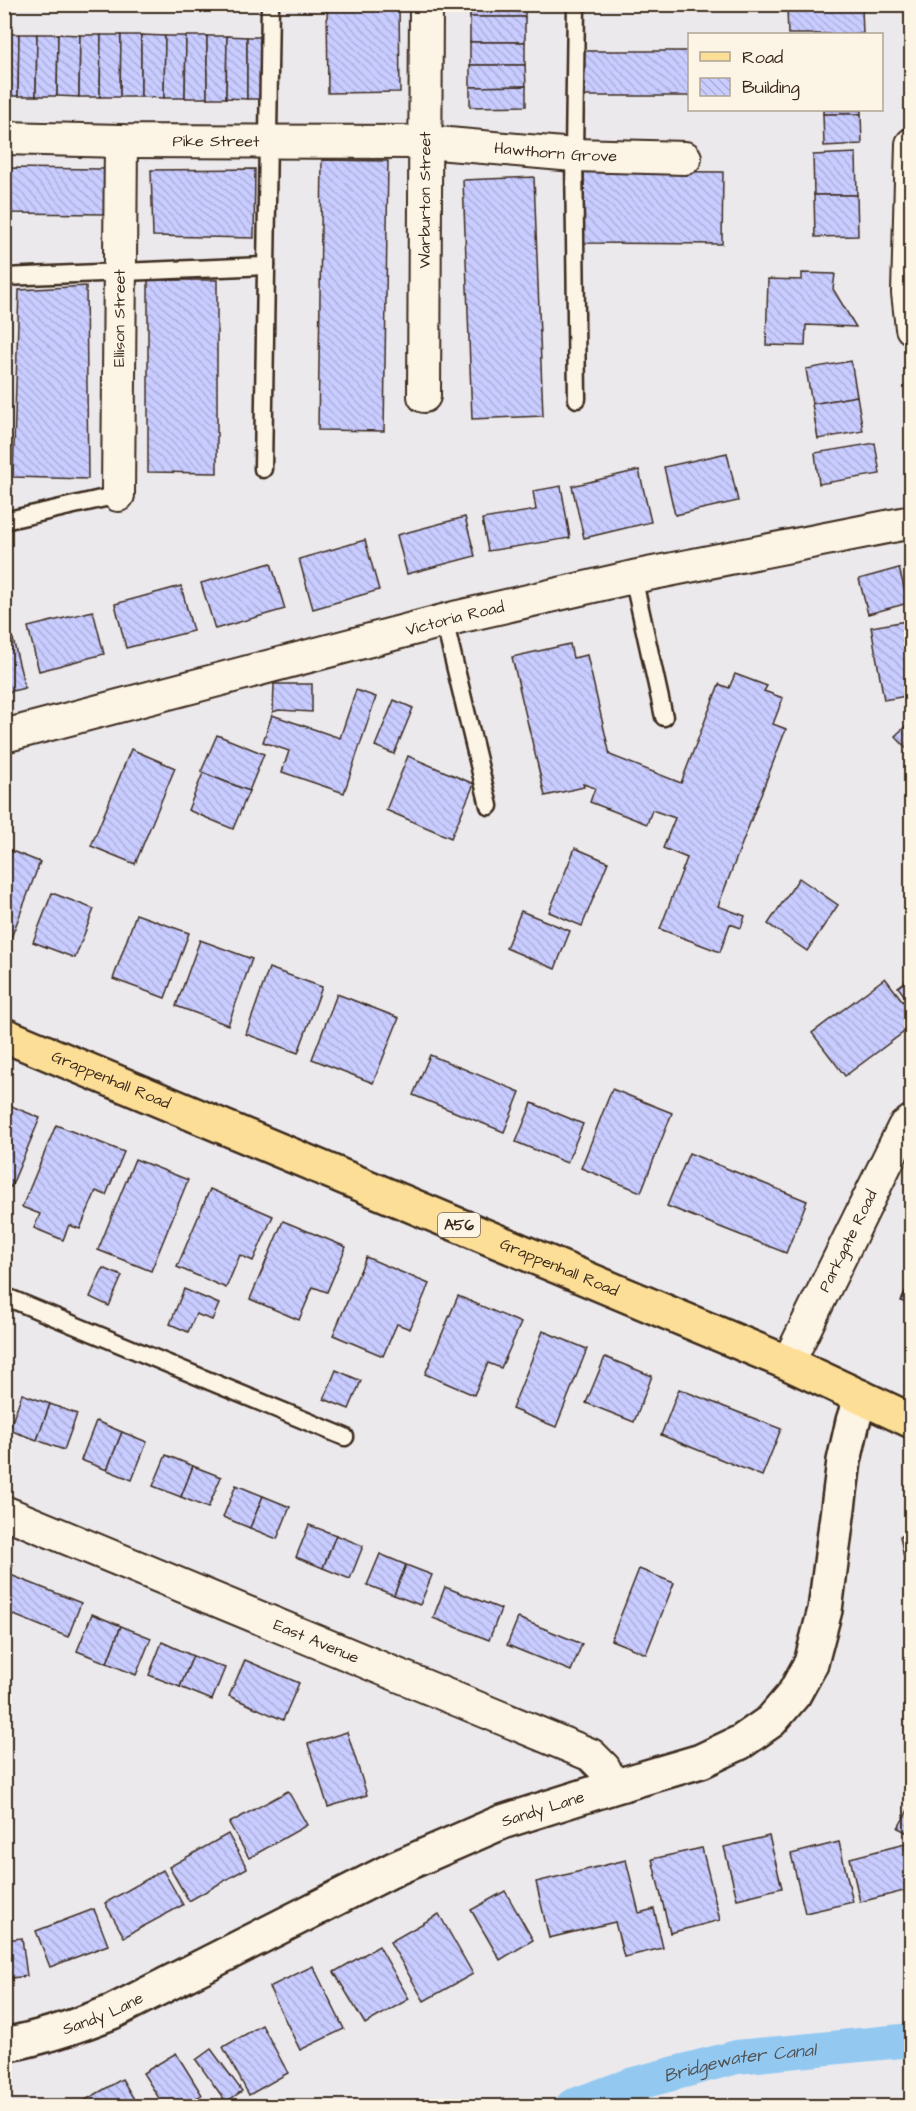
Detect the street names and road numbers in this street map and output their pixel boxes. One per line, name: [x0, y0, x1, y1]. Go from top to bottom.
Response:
street label: Pike Street: [172, 130, 260, 152]
street label: Warburton Street: [414, 131, 436, 269]
street label: Hawthorn Grove: [493, 137, 618, 167]
street label: Ellison Street: [108, 269, 131, 367]
street label: Victoria Road: [403, 596, 506, 641]
street label: Grappenhall Road: [48, 1045, 174, 1114]
street label: Parkgate Road: [813, 1186, 882, 1296]
road number: A56: [438, 1213, 480, 1237]
street label: Grappenhall Road: [497, 1233, 622, 1302]
street label: East Avenue: [270, 1614, 363, 1669]
street label: Sandy Lane: [499, 1786, 587, 1832]
street label: Sandy Lane: [60, 1987, 147, 2040]

